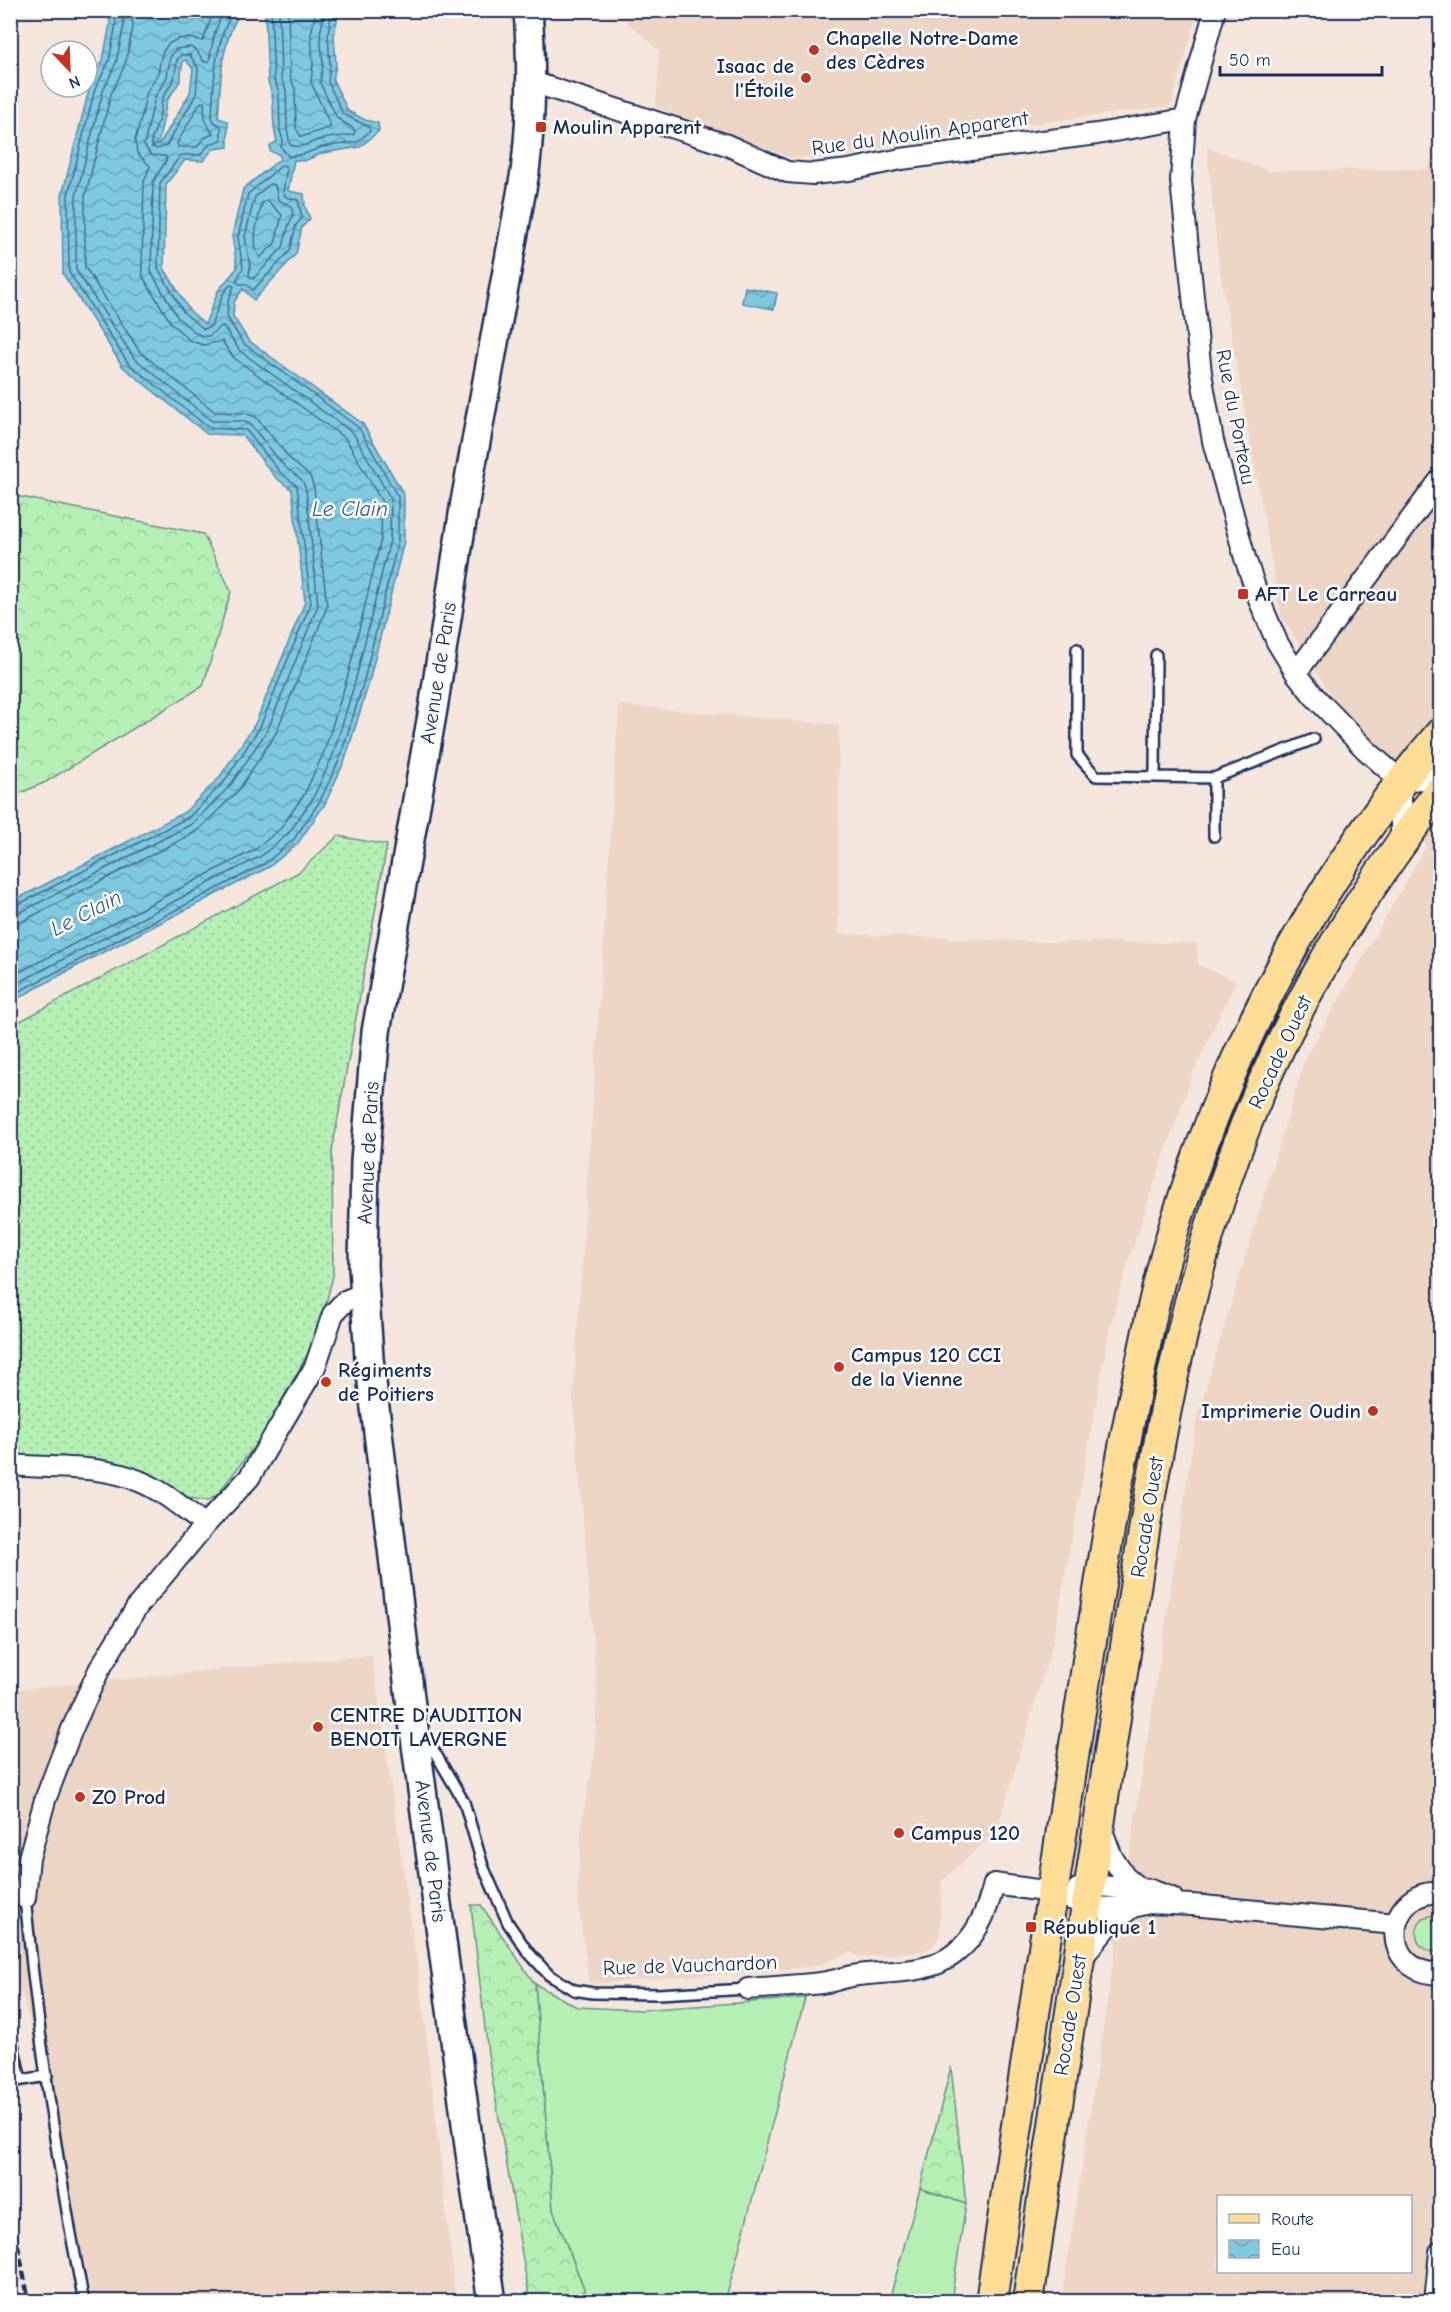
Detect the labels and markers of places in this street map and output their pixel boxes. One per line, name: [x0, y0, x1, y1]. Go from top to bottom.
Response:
place label: Chapelle Notre-Dame des Cèdres: [826, 26, 1018, 74]
marker: Chapelle Notre-Dame des Cèdres: [807, 43, 821, 57]
place label: Isaac de l'Étoile: [717, 54, 794, 102]
marker: Isaac de l'Étoile: [799, 71, 813, 85]
place label: Moulin Apparent: [553, 115, 702, 139]
marker: Moulin Apparent: [534, 120, 548, 134]
place label: AFT Le Carreau: [1255, 582, 1397, 606]
marker: AFT Le Carreau: [1236, 587, 1250, 601]
place label: Campus 120 CCI de la Vienne: [851, 1343, 1001, 1391]
place label: Régiments de Poitiers: [338, 1358, 434, 1406]
marker: Campus 120 CCI de la Vienne: [832, 1360, 846, 1374]
marker: Régiments de Poitiers: [319, 1375, 333, 1389]
place label: Imprimerie Oudin: [1201, 1399, 1361, 1423]
marker: Imprimerie Oudin: [1366, 1404, 1380, 1418]
place label: CENTRE D'AUDITION BENOIT LAVERGNE: [330, 1703, 522, 1751]
marker: CENTRE D'AUDITION BENOIT LAVERGNE: [311, 1720, 325, 1734]
place label: ZO Prod: [92, 1785, 166, 1809]
marker: ZO Prod: [73, 1790, 87, 1804]
place label: Campus 120: [911, 1821, 1020, 1845]
marker: Campus 120: [892, 1826, 906, 1840]
place label: République 1: [1043, 1915, 1156, 1939]
marker: République 1: [1024, 1920, 1038, 1934]

